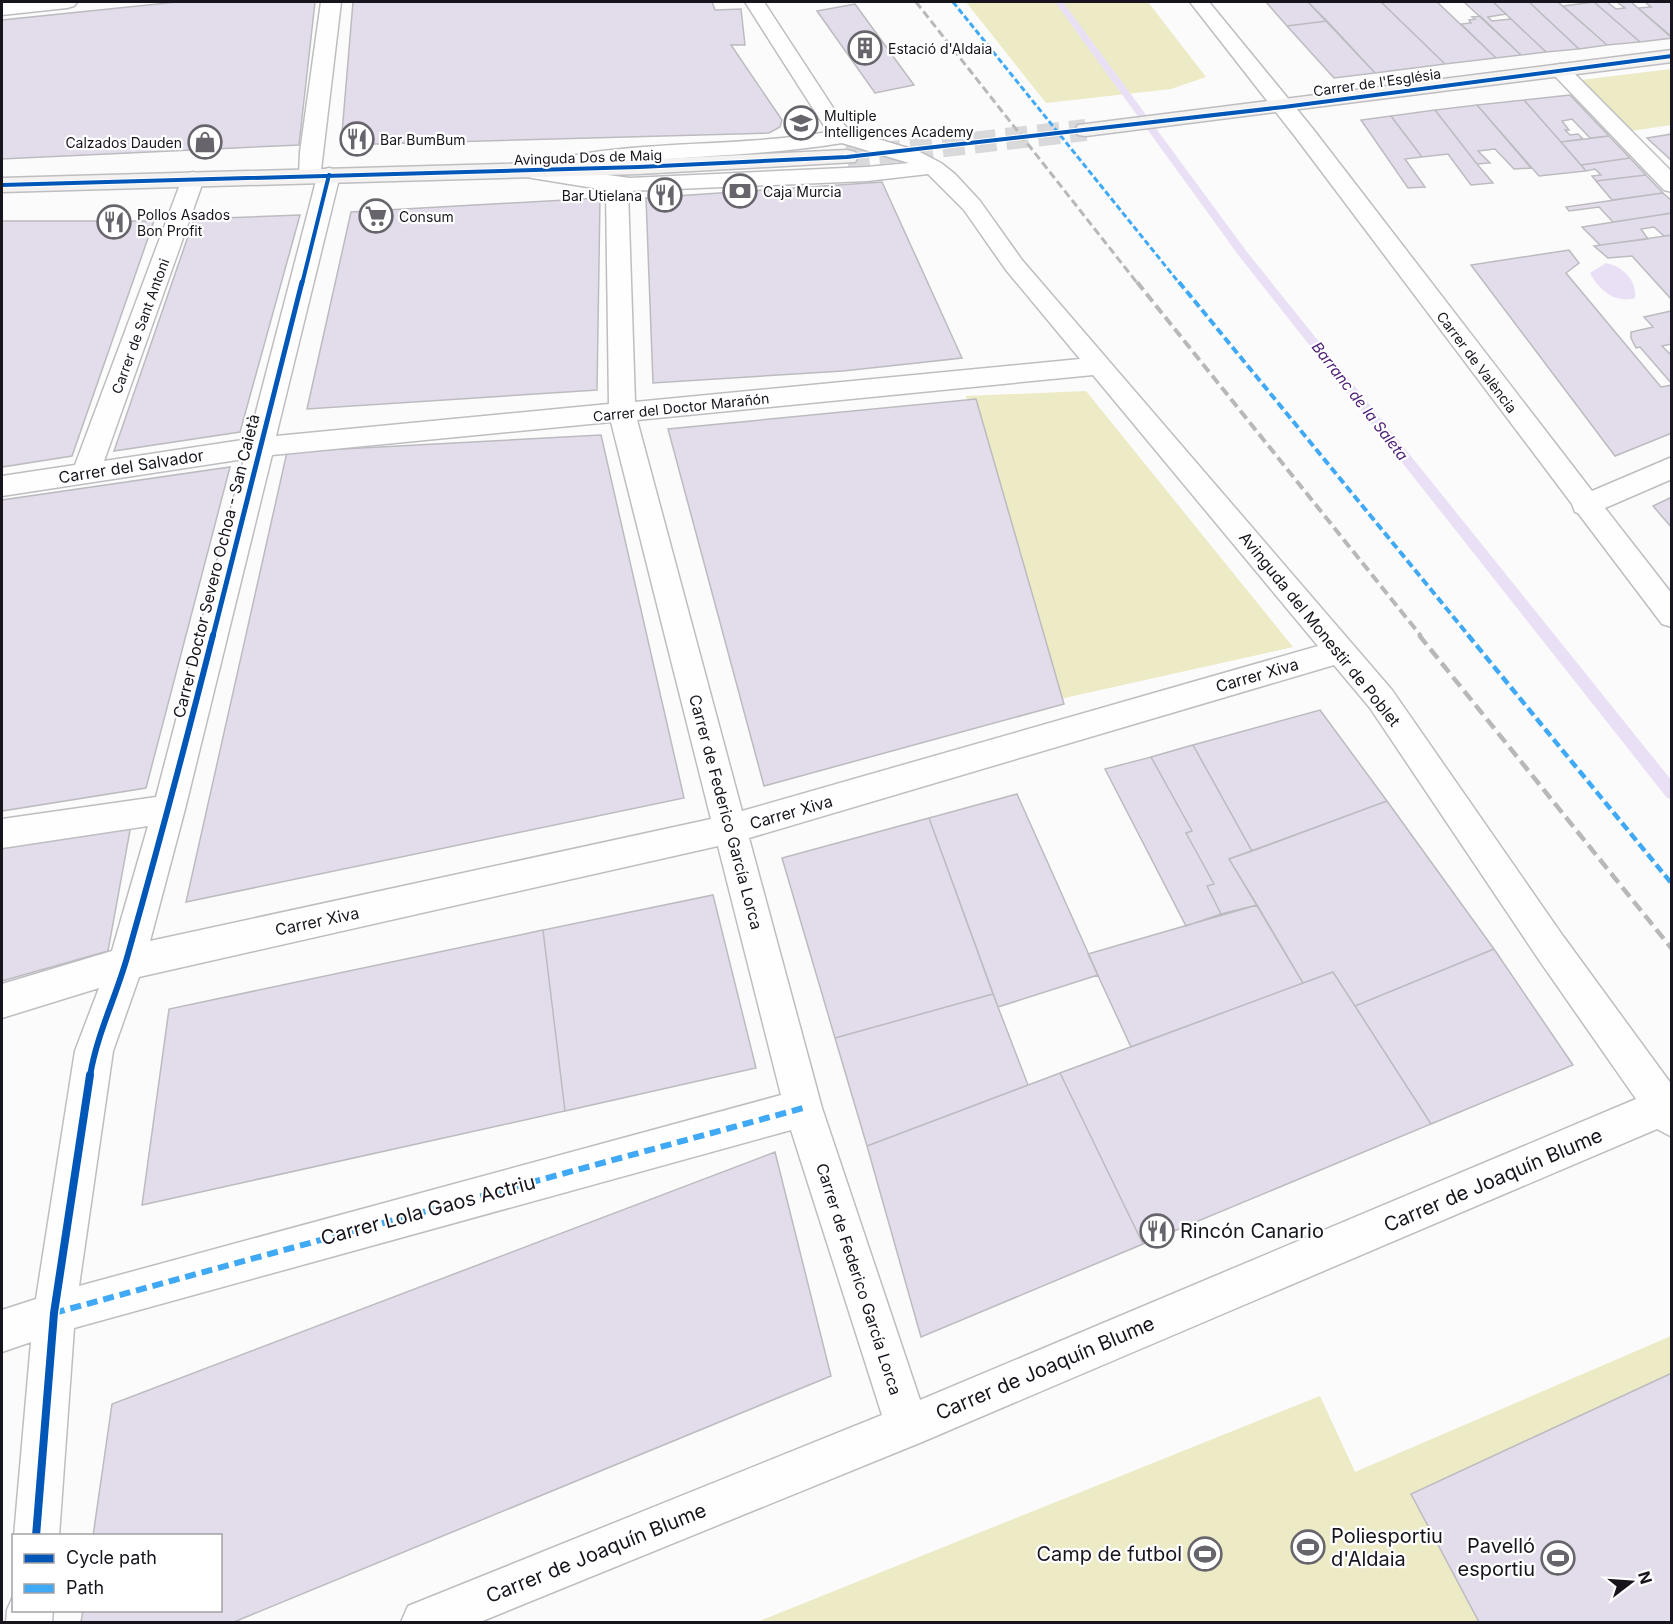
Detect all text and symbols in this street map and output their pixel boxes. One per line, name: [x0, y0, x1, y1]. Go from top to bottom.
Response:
building icon: Estació d'Aldaia: [847, 30, 883, 66]
place label: Estació d'Aldaia: [888, 40, 992, 57]
street label: Carrer de l'Església: [1312, 65, 1442, 99]
school or university icon: Multiple Intelligences Academy: [783, 105, 819, 141]
place label: Multiple Intelligences Academy: [824, 107, 974, 140]
restaurant icon: Bar BumBum: [339, 121, 375, 157]
shop icon: Calzados Dauden: [187, 124, 223, 160]
place label: Bar BumBum: [380, 131, 466, 148]
place label: Calzados Dauden: [65, 134, 182, 151]
street label: Avinguda Dos de Maig: [514, 146, 662, 168]
bank icon: Caja Murcia: [722, 173, 758, 209]
restaurant icon: Bar Utielana: [647, 177, 683, 213]
place label: Caja Murcia: [763, 183, 842, 200]
place label: Bar Utielana: [562, 187, 642, 204]
supermarket icon: Consum: [358, 198, 394, 234]
restaurant icon: Pollos Asados Bon Profit: [96, 204, 132, 240]
place label: Pollos Asados Bon Profit: [137, 206, 230, 239]
place label: Consum: [399, 208, 454, 225]
street label: Carrer de Sant Antoni: [108, 256, 172, 396]
street label: Carrer de València: [1433, 308, 1521, 416]
water label: Barranc de la Saleta: [1308, 338, 1412, 464]
street label: Carrer del Doctor Marañón: [592, 389, 770, 425]
street label: Carrer Doctor Severo Ochoa - San Caietà: [168, 412, 264, 720]
street label: Carrer del Salvador: [57, 445, 205, 487]
street label: Avinguda del Monestir de Poblet: [1235, 528, 1405, 730]
street label: Carrer Xiva: [1213, 654, 1301, 696]
street label: Carrer de Federico García Lorca: [685, 692, 767, 932]
street label: Carrer Xiva: [747, 791, 835, 833]
street label: Carrer Xiva: [273, 902, 361, 940]
street label: Carrer de Joaquín Blume: [1380, 1123, 1606, 1237]
street label: Carrer de Federico García Lorca: [812, 1161, 906, 1397]
street label: Carrer Lola Gaos Actriu: [318, 1170, 538, 1250]
restaurant icon: Rincón Canario: [1139, 1213, 1175, 1249]
place label: Rincón Canario: [1180, 1219, 1324, 1243]
street label: Carrer de Joaquín Blume: [932, 1311, 1158, 1425]
street label: Carrer de Joaquín Blume: [482, 1498, 710, 1608]
place label: Poliesportiu d'Aldaia: [1331, 1524, 1443, 1571]
sports icon: Poliesportiu d'Aldaia: [1290, 1529, 1326, 1565]
legend: [12, 1534, 222, 1612]
place label: Pavelló esportiu: [1457, 1534, 1535, 1581]
sports icon: Camp de futbol: [1187, 1536, 1223, 1572]
sports icon: Pavelló esportiu: [1540, 1540, 1576, 1576]
place label: Camp de futbol: [1036, 1542, 1182, 1566]
text: Cycle path: [66, 1547, 157, 1568]
north arrow: [1601, 1552, 1661, 1612]
text: N: [1634, 1569, 1657, 1586]
text: Path: [66, 1577, 104, 1598]

